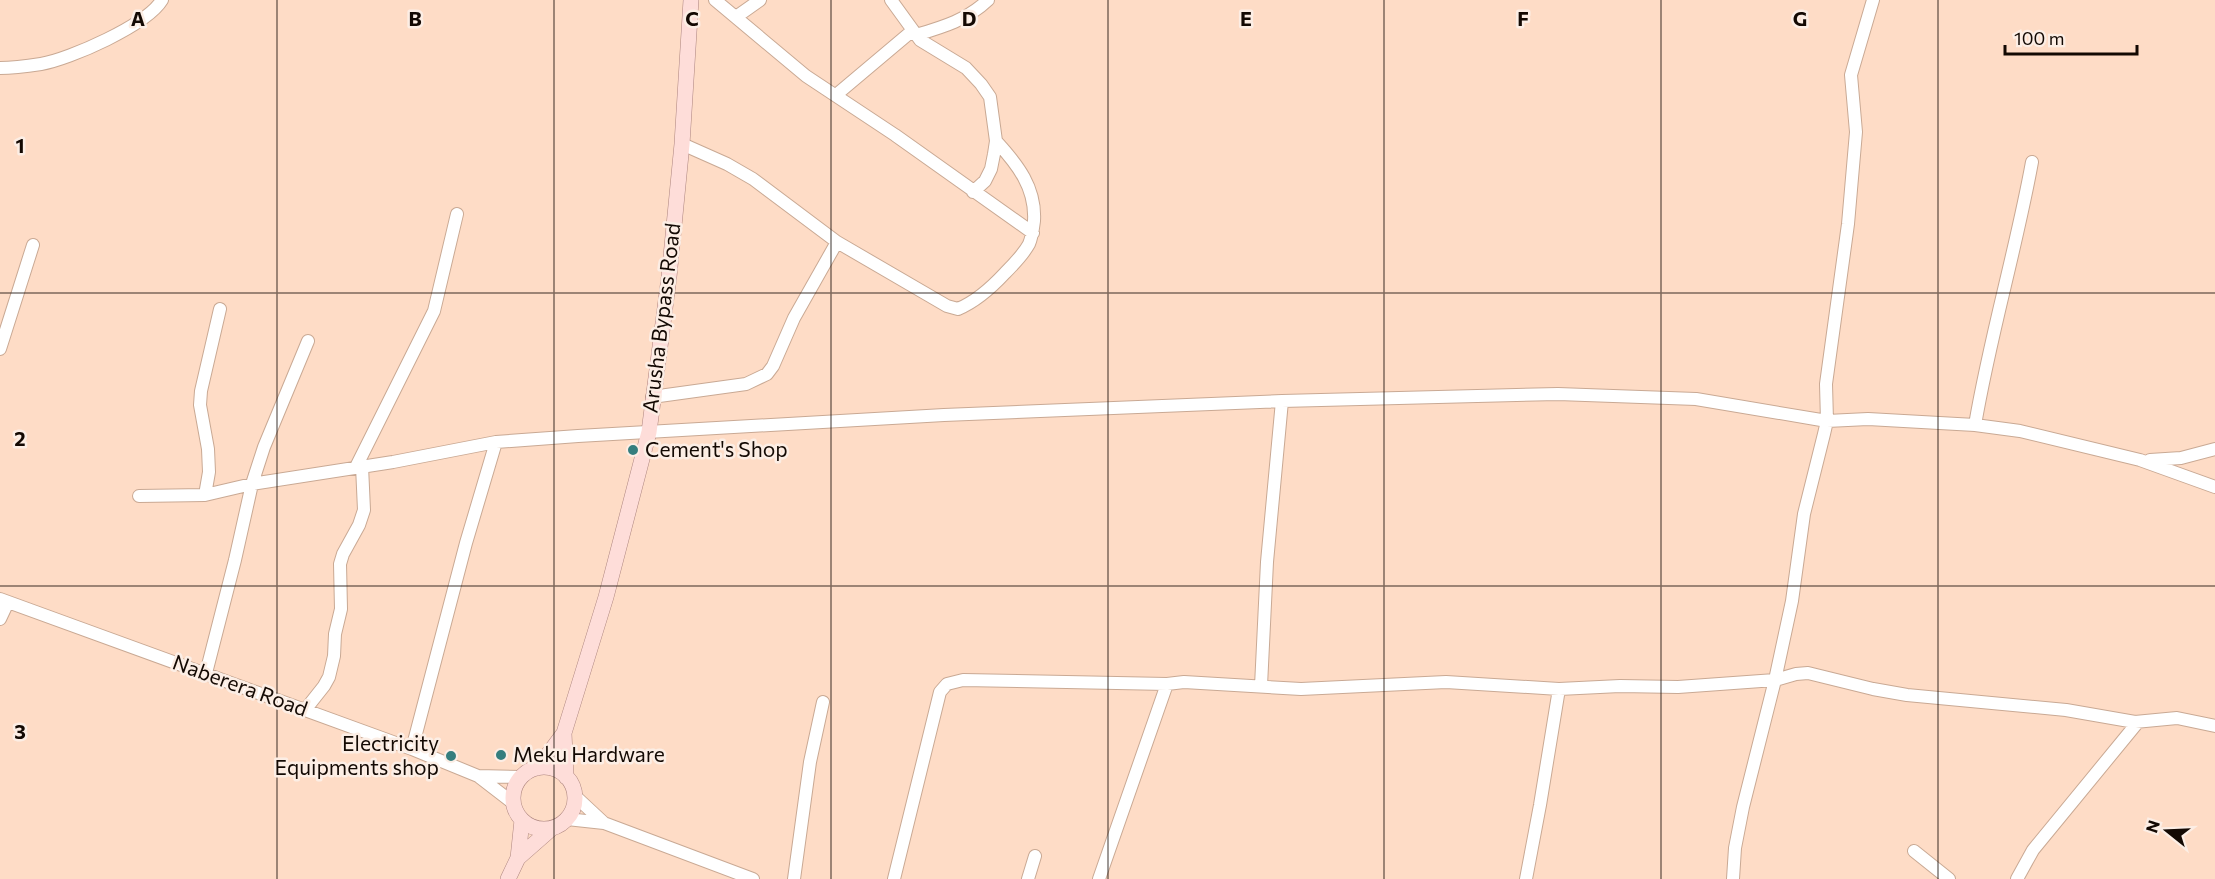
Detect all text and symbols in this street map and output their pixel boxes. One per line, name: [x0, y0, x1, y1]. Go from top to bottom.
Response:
text: A: [131, 6, 145, 30]
text: B: [408, 6, 422, 30]
text: C: [685, 6, 699, 30]
text: D: [962, 6, 976, 30]
text: E: [1240, 6, 1252, 30]
text: F: [1517, 6, 1529, 30]
text: G: [1793, 6, 1807, 30]
scale bar: [2005, 18, 2137, 56]
text: 100 m: [2014, 27, 2064, 49]
text: 1: [15, 133, 25, 157]
street label: Arusha Bypass Road: [636, 221, 685, 414]
text: 2: [14, 426, 26, 450]
place label: Cement's Shop: [645, 436, 788, 461]
marker: Cement's Shop: [626, 443, 640, 457]
street label: Naberera Road: [170, 649, 311, 721]
text: 3: [14, 719, 26, 743]
place label: Electricity Equipments shop: [275, 730, 439, 779]
place label: Meku Hardware: [513, 741, 665, 766]
marker: Meku Hardware: [494, 748, 508, 762]
marker: Electricity Equipments shop: [444, 749, 458, 763]
north arrow: [2137, 801, 2197, 861]
text: N: [2141, 818, 2163, 835]

